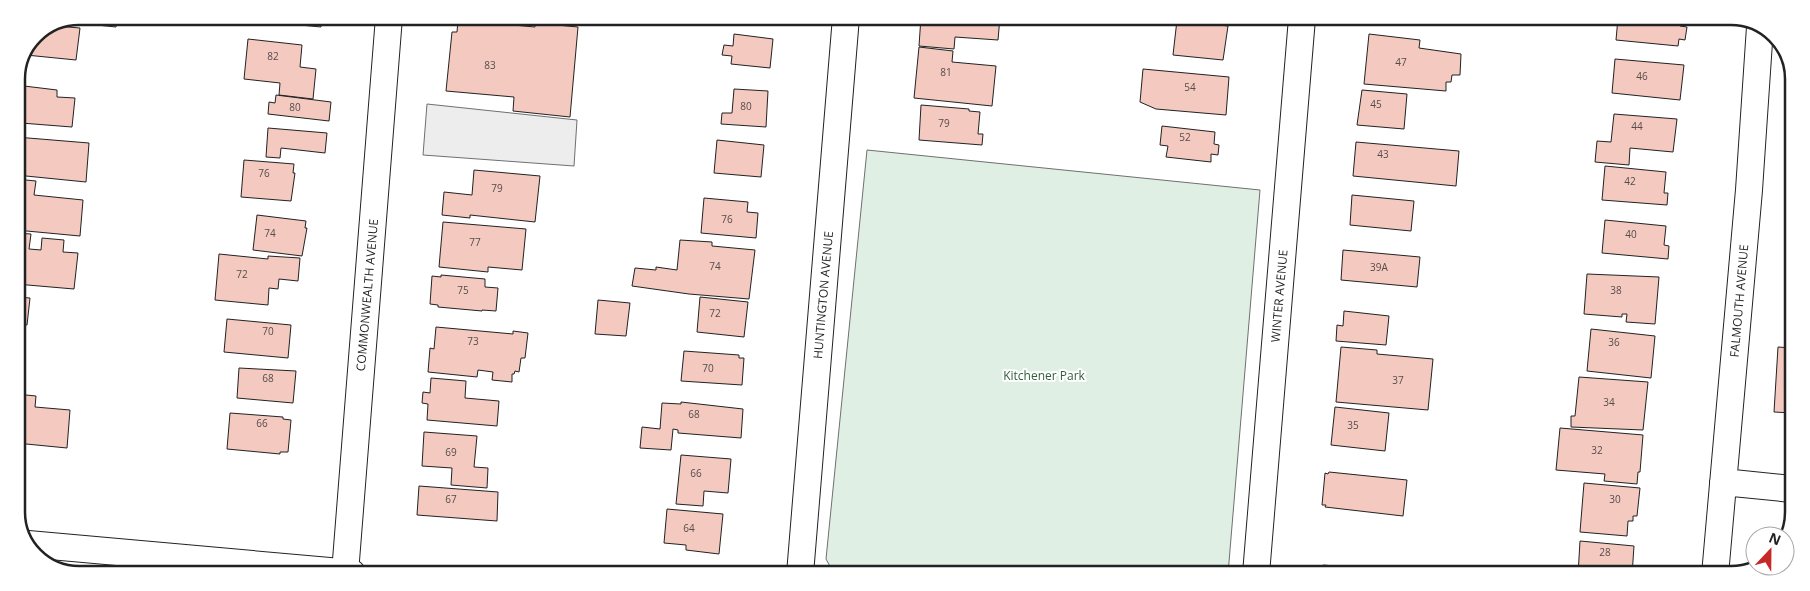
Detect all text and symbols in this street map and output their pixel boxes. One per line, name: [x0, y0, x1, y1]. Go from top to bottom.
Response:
house number: 82: [267, 49, 279, 63]
house number: 47: [1395, 55, 1407, 69]
house number: 83: [484, 58, 496, 72]
house number: 81: [940, 65, 952, 79]
house number: 46: [1636, 69, 1648, 83]
house number: 54: [1184, 80, 1196, 94]
house number: 45: [1370, 97, 1382, 111]
house number: 80: [740, 99, 752, 113]
house number: 80: [289, 100, 301, 114]
house number: 79: [938, 116, 950, 130]
house number: 44: [1631, 119, 1643, 133]
house number: 52: [1179, 130, 1191, 144]
house number: 43: [1377, 147, 1389, 161]
house number: 76: [258, 166, 270, 180]
house number: 42: [1624, 174, 1636, 188]
house number: 79: [491, 181, 503, 195]
house number: 76: [721, 212, 733, 226]
street label: COMMONWEALTH AVENUE: [352, 218, 382, 372]
house number: 74: [264, 226, 276, 240]
house number: 40: [1625, 227, 1637, 241]
street label: HUNTINGTON AVENUE: [809, 230, 837, 360]
house number: 77: [469, 235, 481, 249]
street label: FALMOUTH AVENUE: [1726, 244, 1752, 358]
street label: WINTER AVENUE: [1266, 249, 1292, 343]
house number: 74: [709, 259, 721, 273]
house number: 39A: [1370, 260, 1389, 274]
house number: 72: [236, 267, 248, 281]
house number: 75: [457, 283, 469, 297]
house number: 38: [1610, 283, 1622, 297]
house number: 72: [709, 306, 721, 320]
house number: 70: [262, 324, 274, 338]
house number: 73: [467, 334, 479, 348]
house number: 36: [1608, 335, 1620, 349]
house number: 70: [702, 361, 714, 375]
park label: Kitchener Park: [1003, 367, 1086, 384]
house number: 68: [262, 371, 274, 385]
house number: 37: [1392, 373, 1404, 387]
house number: 34: [1603, 395, 1615, 409]
house number: 68: [688, 407, 700, 421]
house number: 66: [256, 416, 268, 430]
house number: 35: [1347, 418, 1359, 432]
house number: 32: [1591, 443, 1603, 457]
house number: 69: [445, 445, 457, 459]
house number: 66: [690, 466, 702, 480]
house number: 67: [445, 492, 457, 506]
house number: 30: [1609, 492, 1621, 506]
house number: 64: [683, 521, 695, 535]
north arrow: [1745, 526, 1795, 576]
text: N: [1766, 528, 1784, 549]
house number: 28: [1599, 545, 1611, 559]

